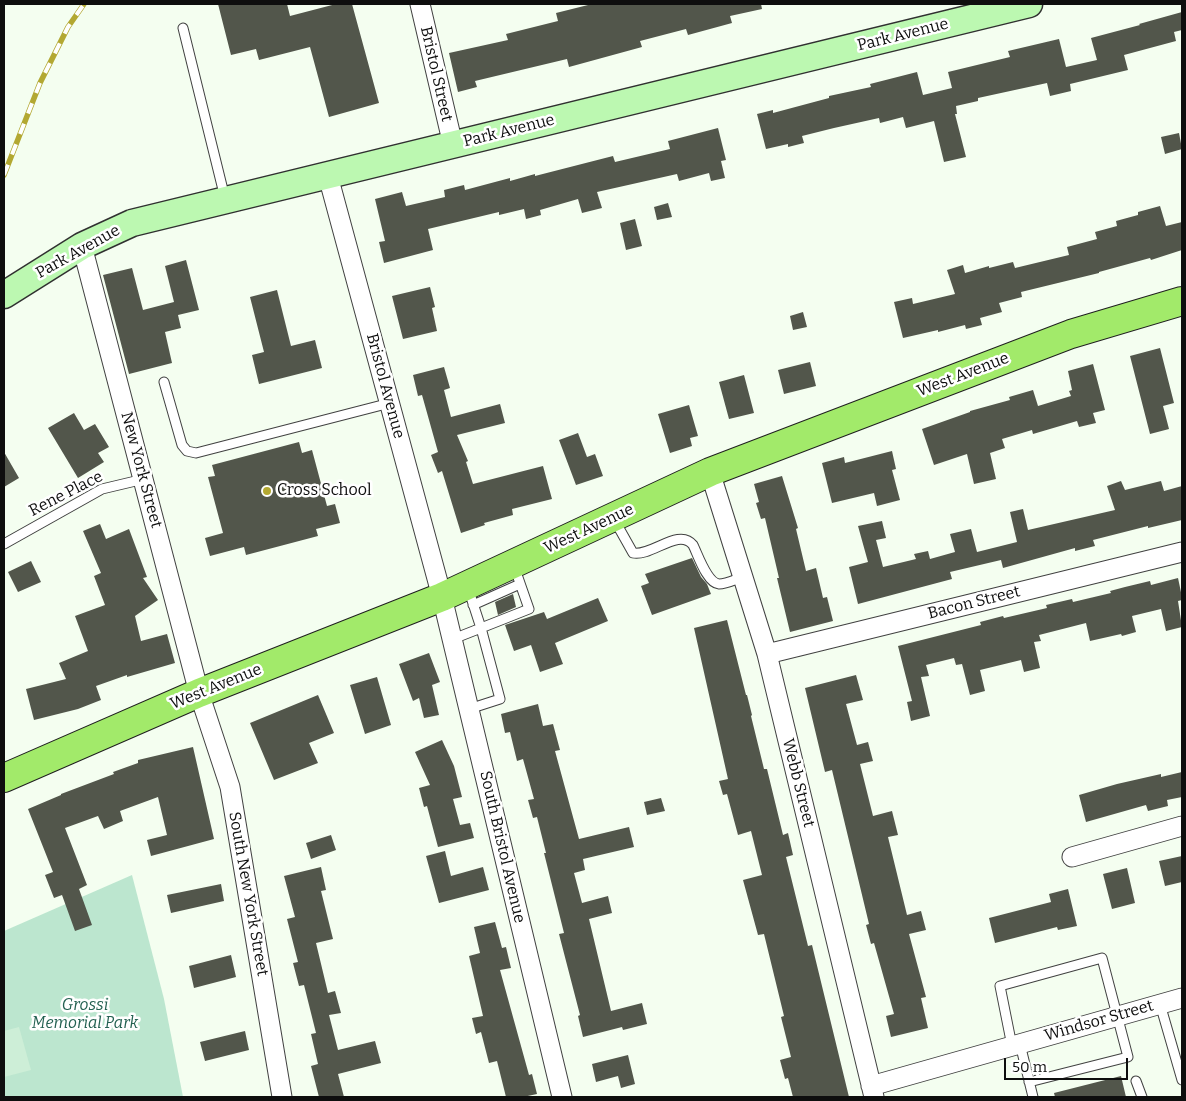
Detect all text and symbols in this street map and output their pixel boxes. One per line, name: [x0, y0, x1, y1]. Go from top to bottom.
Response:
street label: Park Avenue: [855, 14, 951, 56]
street label: Bristol Street: [416, 25, 456, 123]
street label: Park Avenue: [461, 110, 557, 152]
street label: Park Avenue: [33, 221, 123, 283]
street label: Bristol Avenue: [362, 331, 408, 441]
street label: West Avenue: [914, 349, 1012, 401]
street label: New York Street: [116, 410, 166, 530]
street label: Rene Place: [26, 467, 106, 521]
place label: Cross School: [277, 481, 372, 501]
marker: Cross School: [261, 485, 273, 497]
street label: West Avenue: [541, 500, 637, 558]
street label: Bacon Street: [926, 582, 1022, 624]
street label: West Avenue: [168, 660, 264, 714]
street label: Webb Street: [778, 737, 818, 829]
street label: South Bristol Avenue: [475, 769, 529, 925]
street label: South New York Street: [224, 810, 272, 978]
park label: Grossi Memorial Park: [32, 996, 138, 1034]
street label: Windsor Street: [1042, 996, 1156, 1046]
scale bar: [1006, 1048, 1130, 1080]
text: 50 m: [1012, 1058, 1047, 1076]

